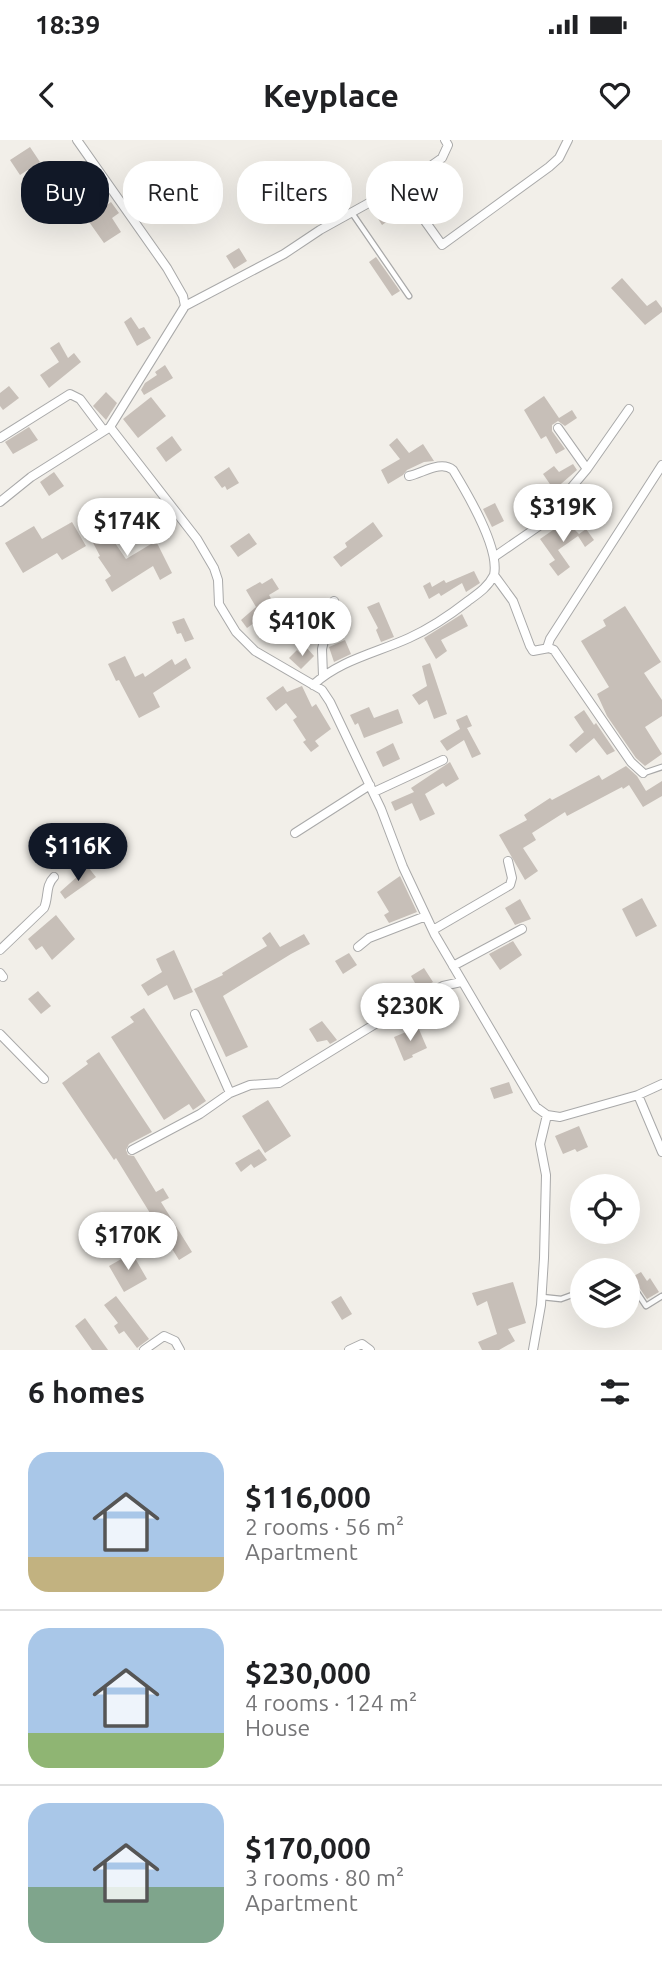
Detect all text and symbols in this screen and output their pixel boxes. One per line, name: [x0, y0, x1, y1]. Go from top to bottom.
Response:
text: 18:39: [35, 10, 100, 39]
icon: back: [28, 76, 66, 114]
icon: heart: [596, 76, 634, 114]
text: Keyplace: [263, 77, 399, 113]
chip: Buy: [21, 161, 109, 224]
chip: Rent: [123, 161, 223, 224]
chip: Filters: [237, 161, 352, 224]
chip: New: [366, 161, 463, 224]
pin: $319K: [514, 484, 612, 544]
text: $319K: [529, 494, 597, 519]
pin: $174K: [78, 498, 176, 558]
text: $174K: [93, 508, 161, 533]
pin: $410K: [253, 598, 351, 658]
text: $410K: [268, 608, 336, 633]
pin: $116K: [29, 824, 127, 883]
text: $116K: [44, 833, 112, 858]
pin: $230K: [361, 984, 459, 1043]
text: $230K: [376, 993, 444, 1018]
map controls: [570, 1174, 640, 1328]
button: locate: [570, 1174, 640, 1244]
pin: $170K: [79, 1212, 177, 1272]
text: $170K: [94, 1222, 162, 1247]
button: layers: [570, 1258, 640, 1328]
icon: filters: [596, 1373, 634, 1411]
text: 6 homes: [28, 1375, 145, 1409]
icon: home: [84, 1480, 168, 1564]
text: $116,000: [245, 1480, 371, 1514]
text: 2 rooms · 56 m²: [245, 1514, 404, 1539]
text: Apartment: [245, 1539, 358, 1564]
icon: home: [84, 1656, 168, 1740]
text: $230,000: [245, 1656, 371, 1690]
text: 4 rooms · 124 m²: [245, 1690, 417, 1715]
text: House: [245, 1715, 310, 1740]
icon: home: [84, 1831, 168, 1915]
text: $170,000: [245, 1831, 371, 1865]
text: 3 rooms · 80 m²: [245, 1865, 404, 1890]
text: Apartment: [245, 1890, 358, 1915]

